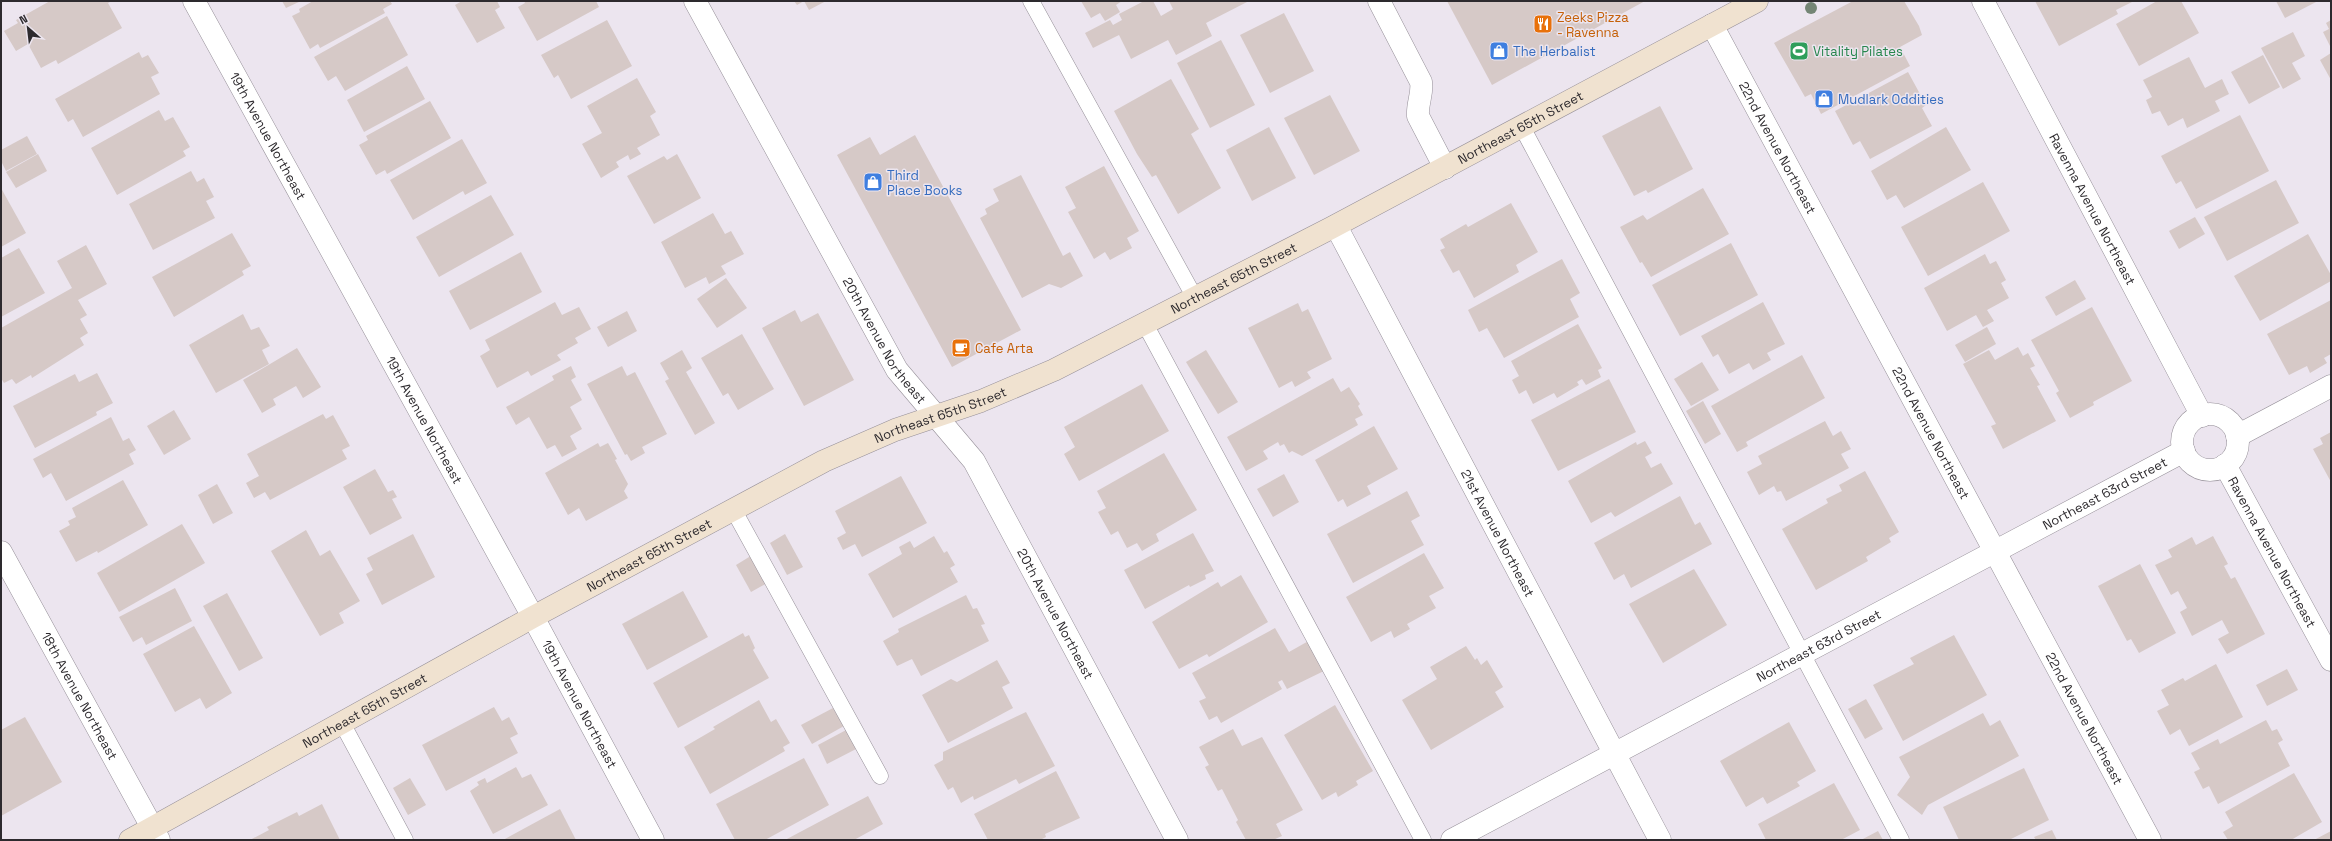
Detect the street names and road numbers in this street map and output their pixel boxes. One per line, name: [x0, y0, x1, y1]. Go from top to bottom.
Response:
street label: 19th Avenue Northeast: [226, 69, 310, 203]
street label: 22nd Avenue Northeast: [1735, 78, 1820, 217]
street label: Northeast 65th Street: [1455, 87, 1586, 167]
street label: Ravenna Avenue Northeast: [2046, 130, 2140, 288]
street label: Northeast 65th Street: [1167, 239, 1299, 317]
street label: 20th Avenue Northeast: [839, 274, 930, 407]
street label: 19th Avenue Northeast: [382, 353, 466, 487]
street label: 22nd Avenue Northeast: [1889, 364, 1974, 502]
street label: Northeast 65th Street: [871, 383, 1009, 447]
street label: Northeast 63rd Street: [2039, 453, 2170, 533]
street label: 21st Avenue Northeast: [1457, 466, 1539, 600]
street label: Ravenna Avenue Northeast: [2224, 474, 2320, 630]
street label: Northeast 65th Street: [583, 514, 714, 595]
street label: 20th Avenue Northeast: [1014, 545, 1098, 682]
street label: Northeast 63rd Street: [1753, 605, 1884, 685]
street label: 18th Avenue Northeast: [38, 629, 122, 763]
street label: 19th Avenue Northeast: [538, 637, 621, 771]
street label: 22nd Avenue Northeast: [2042, 649, 2127, 787]
street label: Northeast 65th Street: [299, 669, 430, 751]

